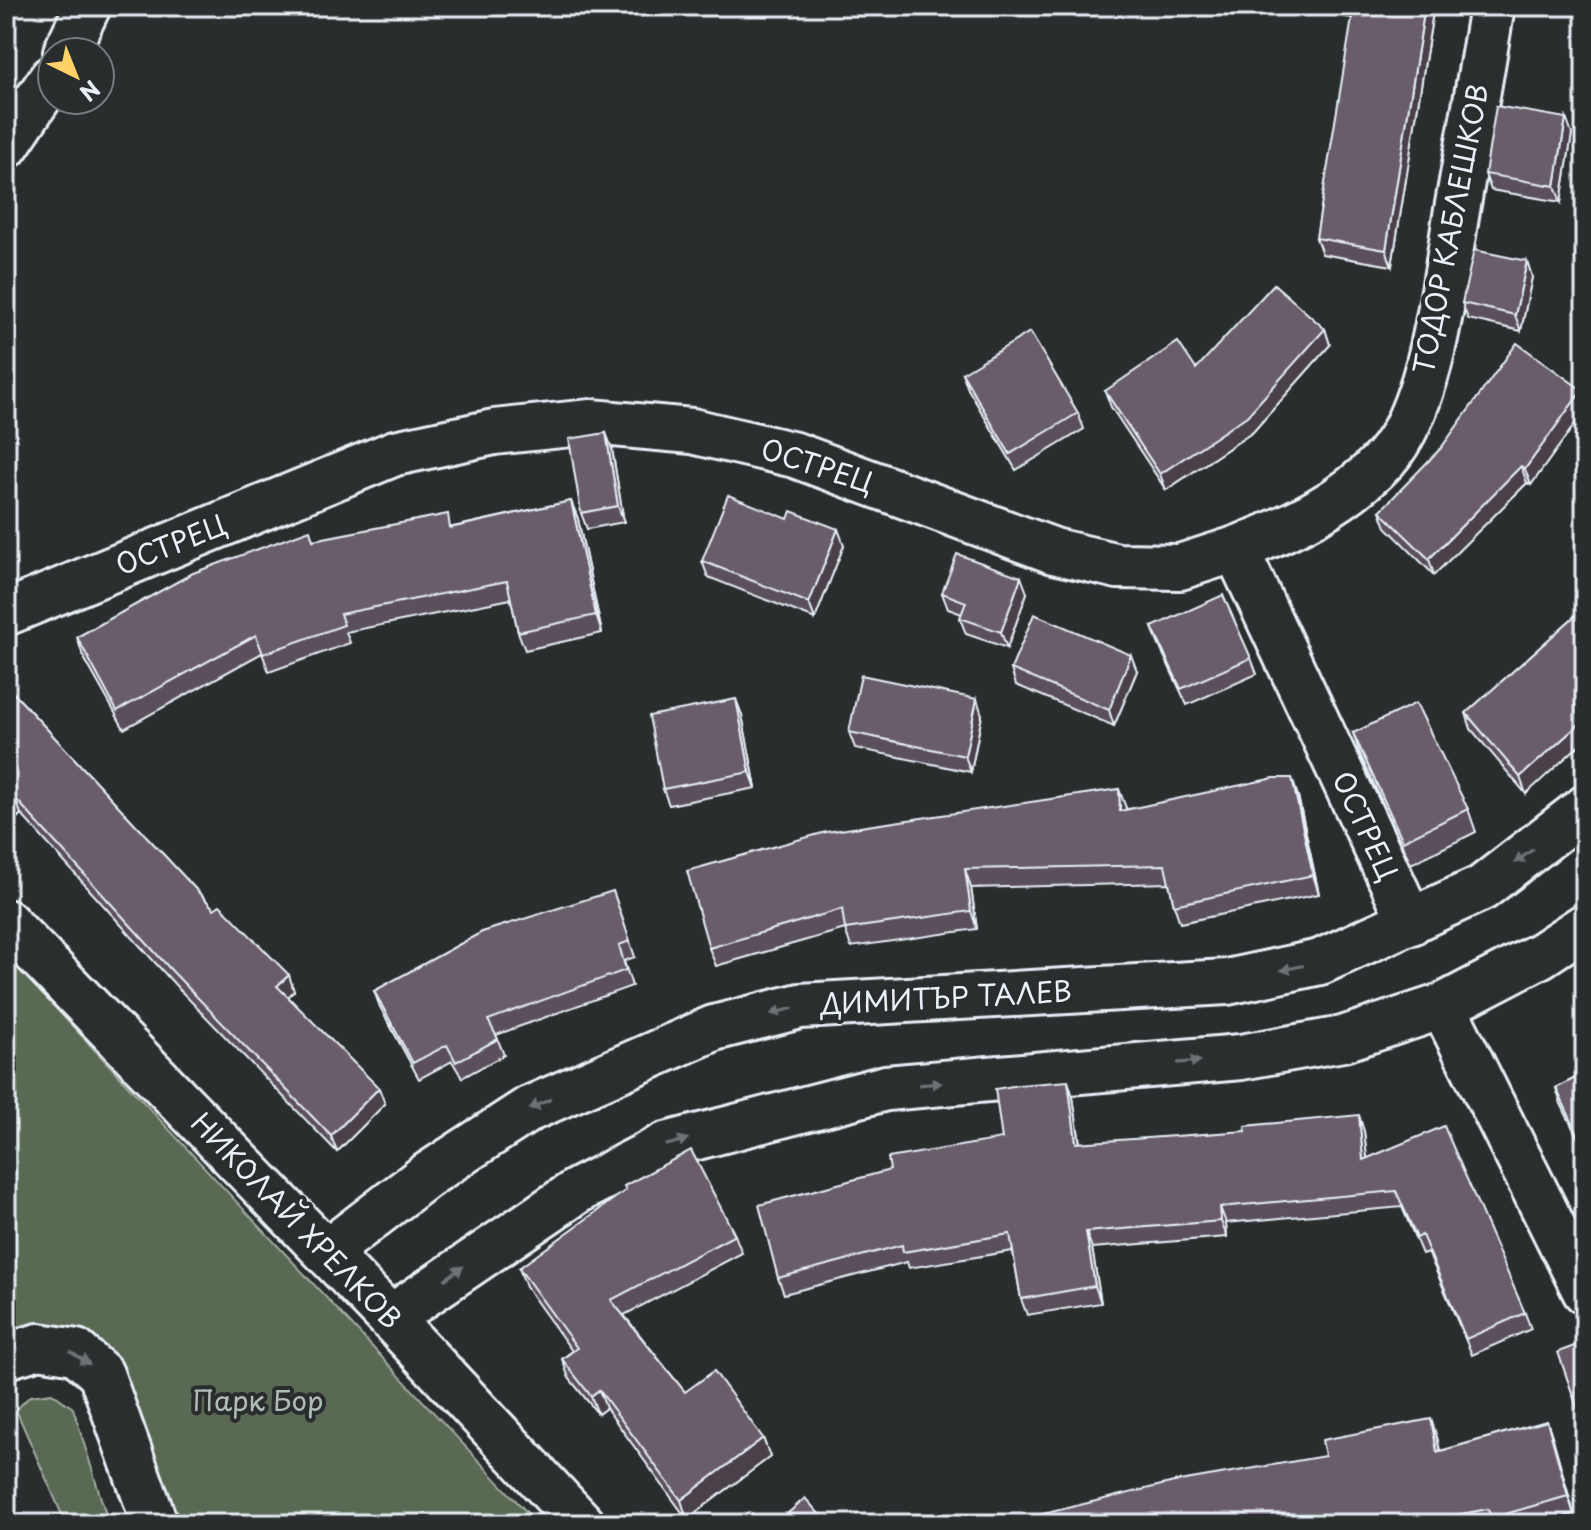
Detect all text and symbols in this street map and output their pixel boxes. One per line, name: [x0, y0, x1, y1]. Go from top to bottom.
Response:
north arrow: [36, 36, 116, 116]
text: N: [73, 74, 108, 110]
street label: ТОДОР КАБЛЕШКОВ: [1400, 80, 1499, 377]
street label: ОСТРЕЦ: [756, 426, 879, 503]
street label: ОСТРЕЦ: [109, 502, 232, 585]
street label: ОСТРЕЦ: [1322, 764, 1410, 887]
one-way arrow: [1514, 847, 1534, 863]
one-way arrow: [1279, 962, 1304, 975]
street label: ДИМИТЪР ТАЛЕВ: [818, 968, 1073, 1025]
one-way arrow: [770, 1005, 795, 1017]
one-way arrow: [1177, 1056, 1202, 1069]
one-way arrow: [918, 1077, 943, 1090]
one-way arrow: [529, 1097, 552, 1111]
street label: НИКОЛАЙ ХРЕЛКОВ: [182, 1102, 412, 1338]
one-way arrow: [666, 1135, 690, 1148]
one-way arrow: [443, 1266, 464, 1281]
one-way arrow: [68, 1350, 91, 1365]
park label: Парк Бор: [192, 1378, 324, 1421]

